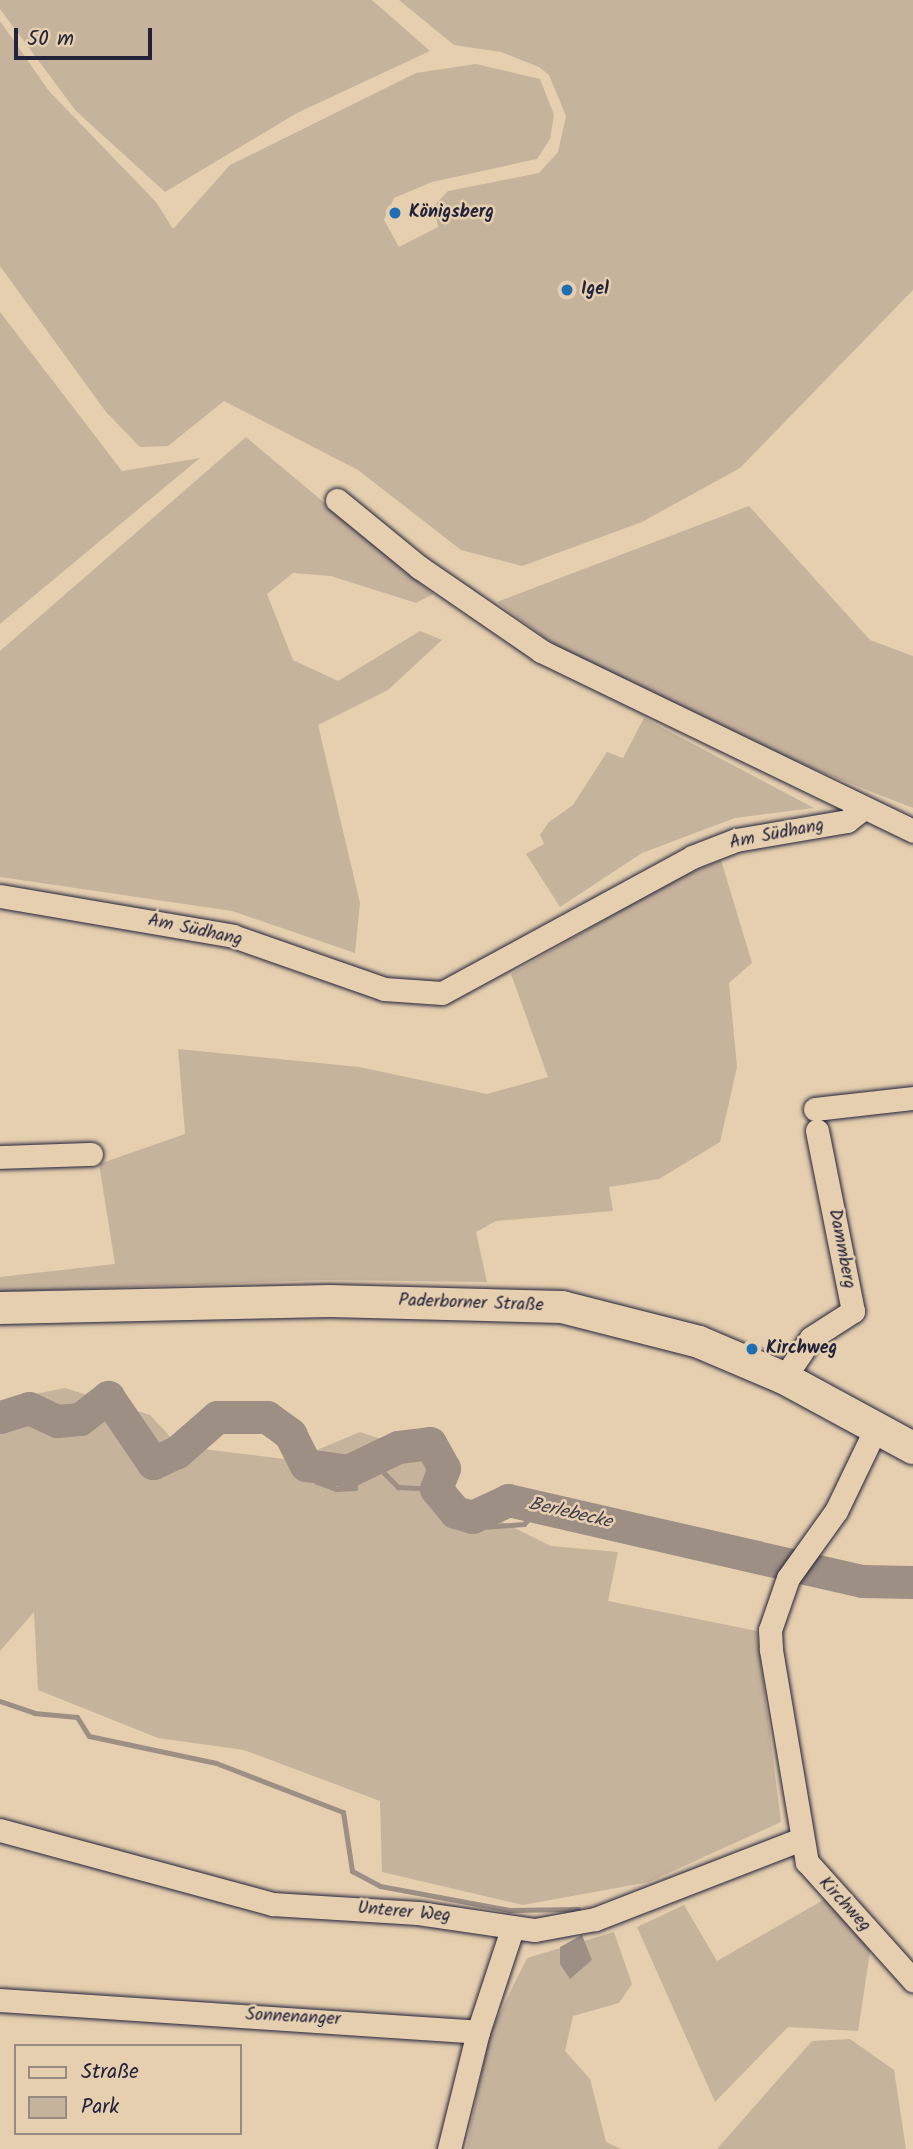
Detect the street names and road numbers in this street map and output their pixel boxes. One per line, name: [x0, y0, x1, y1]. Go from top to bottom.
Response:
street label: Am Südhang: [728, 815, 826, 855]
street label: Am Südhang: [146, 910, 244, 952]
street label: Dammberg: [823, 1207, 859, 1291]
street label: Paderborner Straße: [398, 1291, 544, 1317]
street label: Kirchweg: [813, 1873, 875, 1937]
street label: Unterer Weg: [357, 1898, 451, 1928]
street label: Sonnenanger: [245, 2005, 341, 2031]

